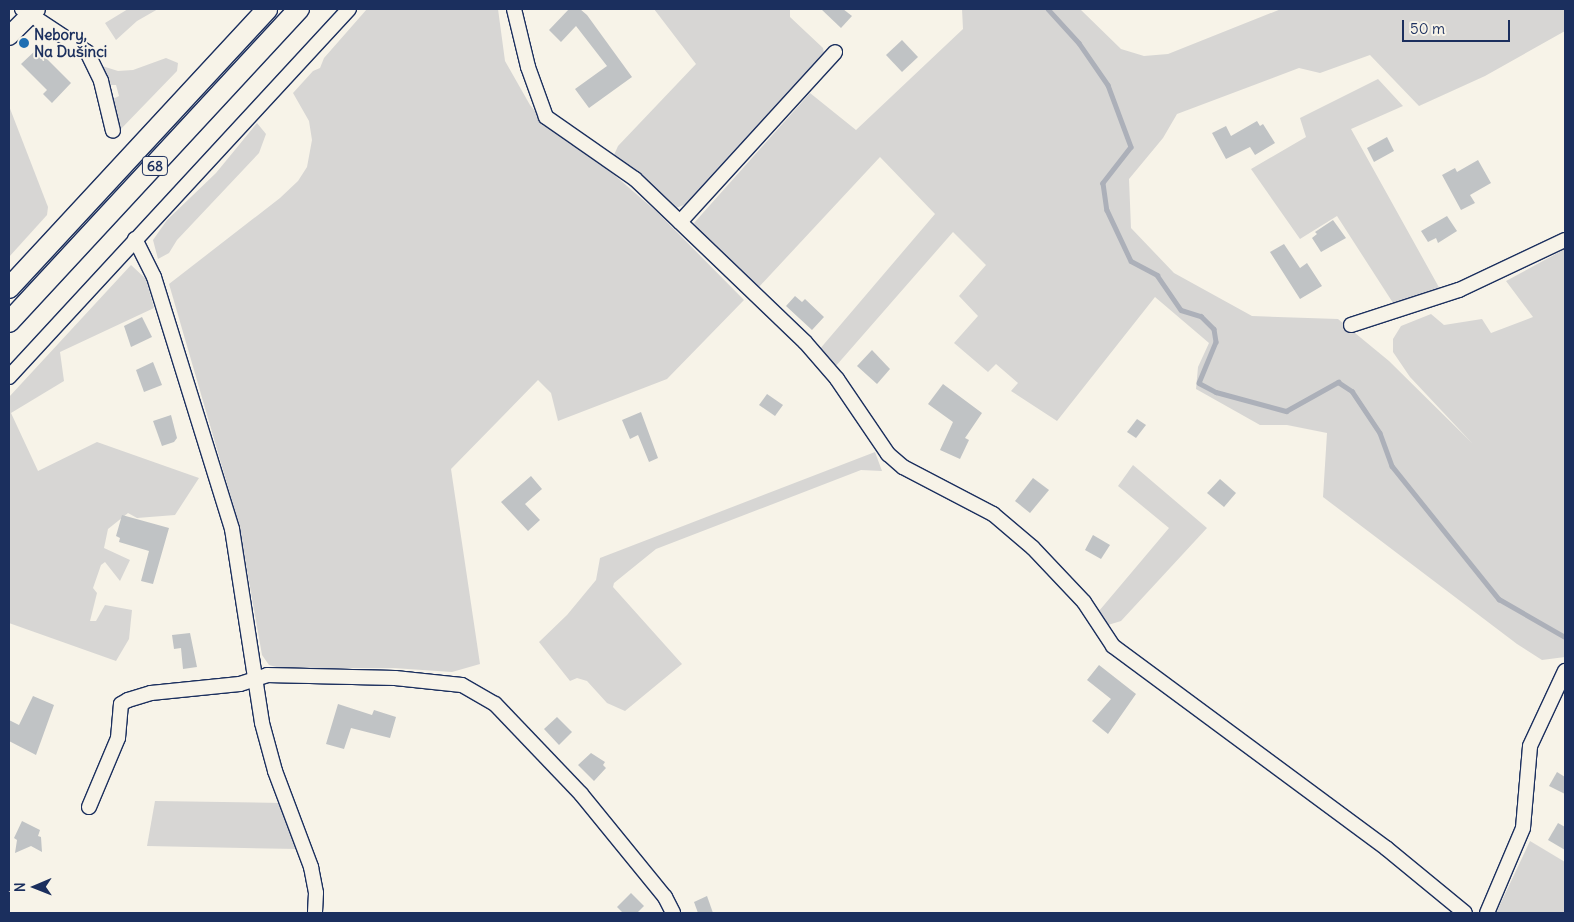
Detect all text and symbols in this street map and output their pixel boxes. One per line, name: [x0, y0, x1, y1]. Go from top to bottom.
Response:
scale bar: [1404, 10, 1512, 42]
text: 50 m: [1410, 19, 1445, 38]
place label: Nebory, Na Dušinci: [34, 25, 107, 60]
marker: Nebory, Na Dušinci: [18, 37, 30, 49]
road number: 68: [141, 154, 169, 178]
north arrow: [10, 862, 60, 912]
text: N: [11, 882, 29, 892]

